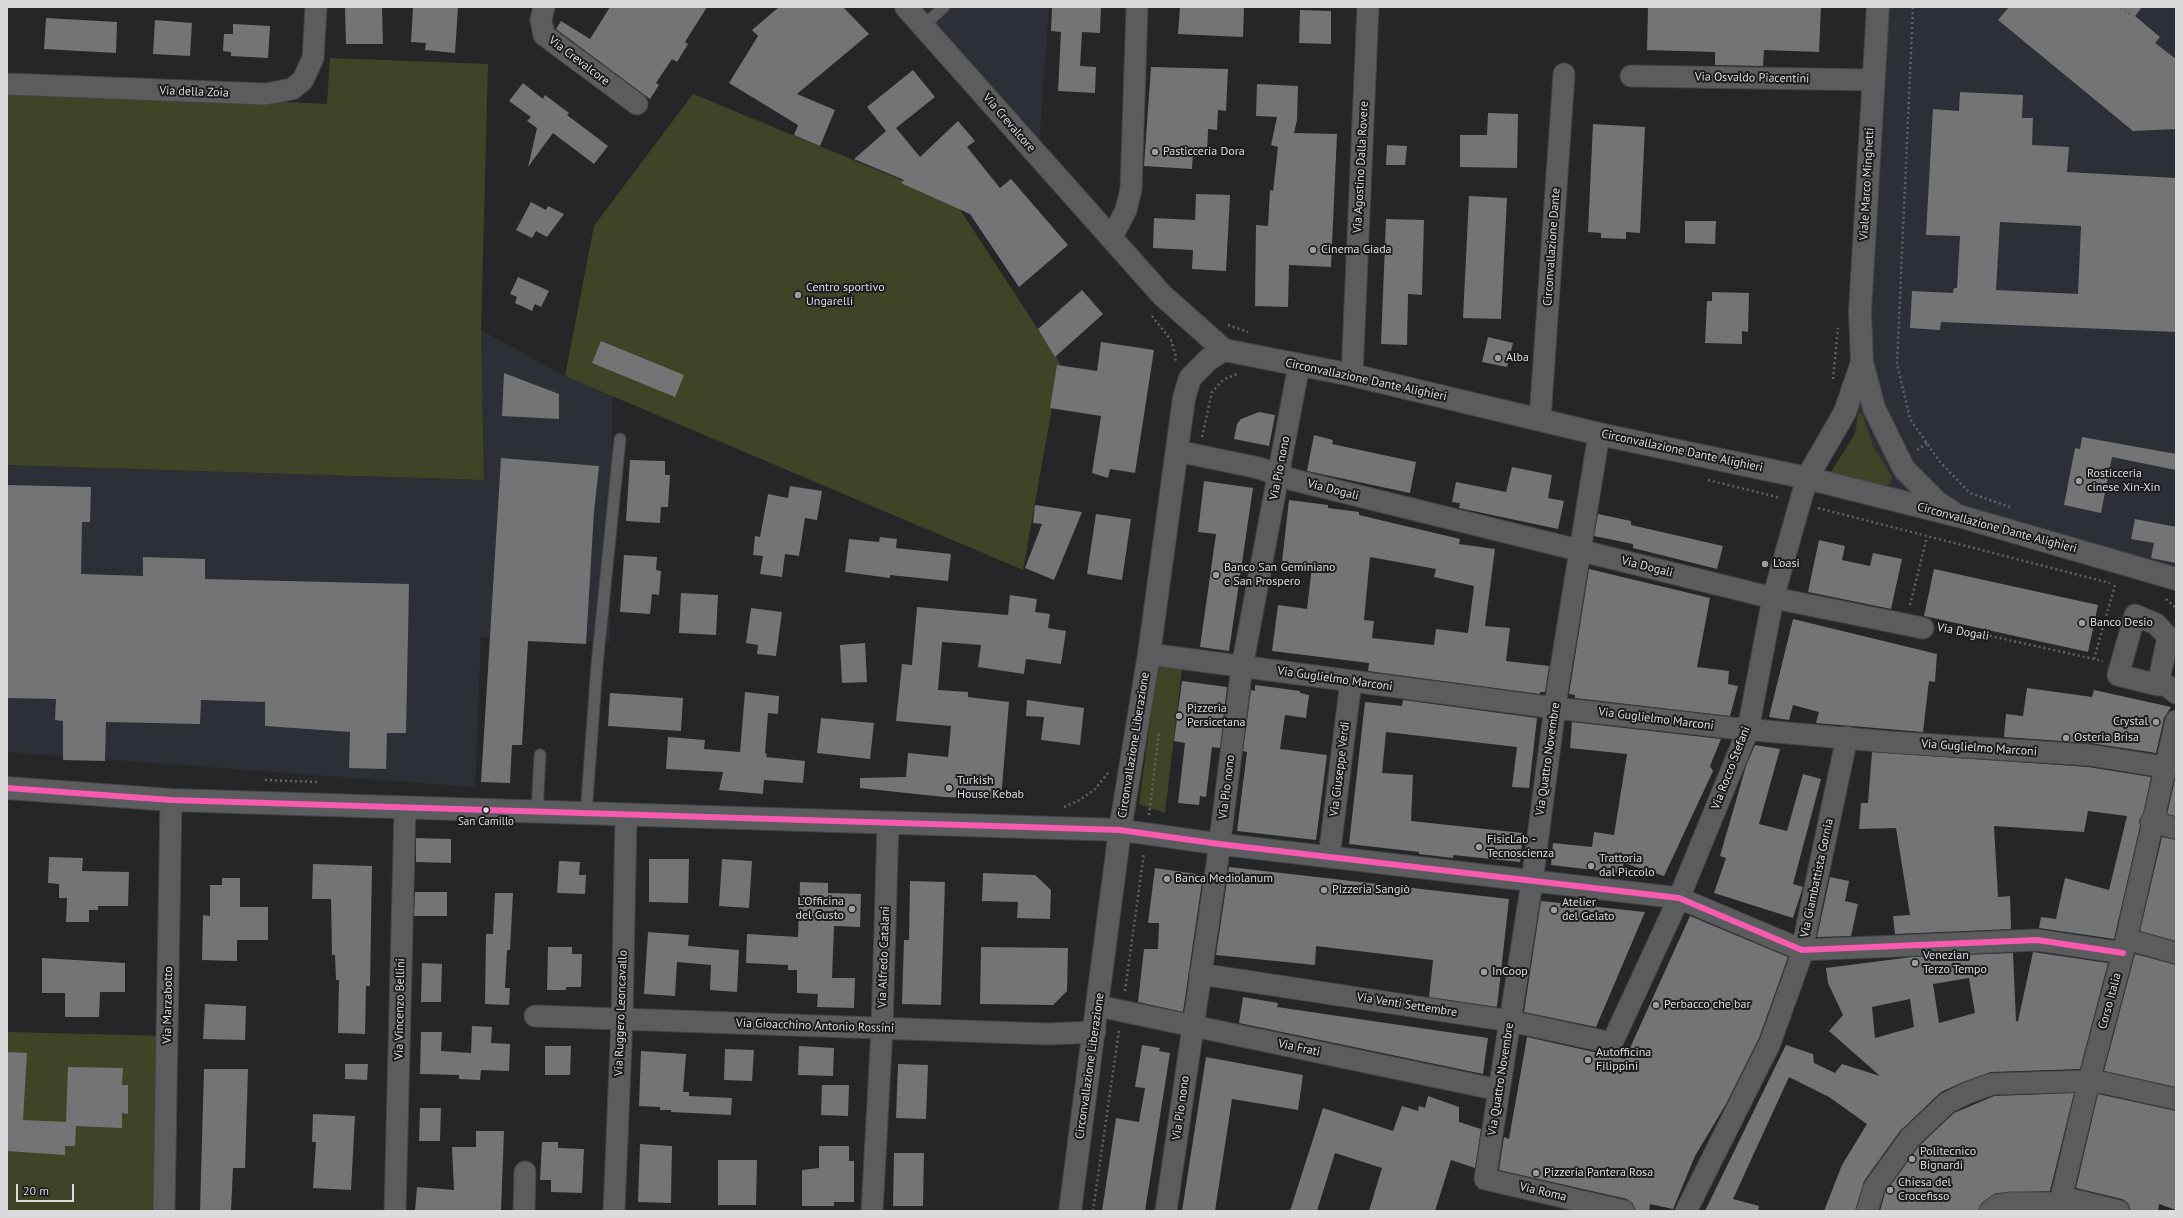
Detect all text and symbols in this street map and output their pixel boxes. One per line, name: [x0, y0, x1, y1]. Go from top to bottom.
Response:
street label: Via Crevalcore: [546, 33, 612, 89]
street label: Via Osvaldo Piacentini: [1695, 70, 1809, 86]
street label: Via della Zoia: [159, 84, 229, 100]
street label: Via Crevalcore: [980, 91, 1038, 155]
street label: Via Agostino Dalla Rovere: [1350, 101, 1372, 233]
street label: Viale Marco Minghetti: [1857, 127, 1877, 241]
place label: Pasticceria Dora: [1163, 145, 1245, 159]
marker: Pasticceria Dora: [1150, 147, 1160, 157]
street label: Circonvallazione Dante: [1541, 188, 1563, 306]
place label: Cinema Giada: [1321, 243, 1392, 257]
marker: Cinema Giada: [1308, 245, 1318, 255]
place label: Centro sportivo Ungarelli: [806, 281, 885, 309]
marker: Centro sportivo Ungarelli: [793, 290, 803, 300]
place label: Alba: [1506, 351, 1529, 365]
marker: Alba: [1493, 353, 1503, 363]
street label: Circonvallazione Dante Alighieri: [1284, 356, 1448, 404]
street label: Circonvallazione Dante Alighieri: [1600, 427, 1764, 475]
street label: Via Pio nono: [1267, 435, 1293, 501]
place label: Rosticceria cinese Xin-Xin: [2087, 467, 2160, 495]
marker: Rosticceria cinese Xin-Xin: [2074, 476, 2084, 486]
street label: Via Dogali: [1306, 477, 1360, 503]
street label: Circonvallazione Dante Alighieri: [1916, 500, 2078, 556]
street label: Via Dogali: [1620, 554, 1674, 580]
place label: L'oasi: [1773, 557, 1800, 571]
marker: L'oasi: [1760, 559, 1770, 569]
place label: Banco San Geminiano e San Prospero: [1224, 561, 1336, 589]
marker: Banco San Geminiano e San Prospero: [1211, 570, 1221, 580]
place label: Banco Desio: [2090, 616, 2153, 630]
marker: Banco Desio: [2077, 618, 2087, 628]
street label: Via Dogali: [1936, 620, 1990, 644]
street label: Via Guglielmo Marconi: [1277, 664, 1393, 694]
street label: Circonvallazione Liberazione: [1115, 671, 1153, 819]
street label: Via Quattro Novembre: [1533, 701, 1563, 817]
place label: Pizzeria Persicetana: [1187, 702, 1245, 730]
street label: Via Guglielmo Marconi: [1598, 705, 1714, 733]
marker: Pizzeria Persicetana: [1174, 711, 1184, 721]
place label: Crystal: [2113, 715, 2148, 729]
marker: Crystal: [2151, 717, 2161, 727]
street label: Via Giuseppe Verdi: [1327, 721, 1353, 817]
street label: Via Rocco Stefani: [1709, 724, 1753, 812]
place label: Osteria Brisa: [2074, 731, 2139, 745]
marker: Osteria Brisa: [2061, 733, 2071, 743]
street label: Via Guglielmo Marconi: [1921, 737, 2037, 759]
street label: Via Pio nono: [1216, 754, 1238, 820]
place label: Turkish House Kebab: [957, 774, 1024, 802]
marker: Turkish House Kebab: [944, 783, 954, 793]
marker: San Camillo: [481, 805, 491, 815]
place label: San Camillo: [458, 815, 514, 829]
street label: Via Giambattista Gornia: [1797, 817, 1837, 939]
place label: FisicLab - Tecnoscienza: [1487, 833, 1554, 861]
marker: FisicLab - Tecnoscienza: [1474, 842, 1484, 852]
place label: Trattoria dal Piccolo: [1599, 852, 1655, 880]
marker: Trattoria dal Piccolo: [1586, 861, 1596, 871]
place label: Banca Mediolanum: [1175, 872, 1273, 886]
marker: Banca Mediolanum: [1162, 874, 1172, 884]
place label: Pizzeria Sangiò: [1332, 883, 1410, 897]
marker: Pizzeria Sangiò: [1319, 885, 1329, 895]
place label: L'Officina del Gusto: [796, 895, 844, 923]
place label: Atelier del Gelato: [1562, 896, 1615, 924]
marker: L'Officina del Gusto: [847, 904, 857, 914]
marker: Atelier del Gelato: [1549, 905, 1559, 915]
street label: Via Alfredo Catalani: [875, 906, 893, 1008]
place label: Venezian Terzo Tempo: [1923, 949, 1987, 977]
street label: Via Ruggero Leoncavallo: [612, 950, 630, 1076]
street label: Via Vincenzo Bellini: [392, 958, 408, 1060]
marker: Venezian Terzo Tempo: [1910, 958, 1920, 968]
place label: InCoop: [1492, 965, 1528, 979]
street label: Via Marzabotto: [160, 966, 176, 1044]
marker: InCoop: [1479, 967, 1489, 977]
street label: Corso Italia: [2096, 971, 2124, 1031]
street label: Via Venti Settembre: [1356, 990, 1458, 1020]
street label: Circonvallazione Liberazione: [1073, 992, 1107, 1140]
place label: Perbacco che bar: [1664, 998, 1751, 1012]
marker: Perbacco che bar: [1651, 1000, 1661, 1010]
street label: Via Gioacchino Antonio Rossini: [736, 1016, 894, 1036]
street label: Via Quattro Novembre: [1485, 1021, 1517, 1137]
street label: Via Frati: [1277, 1037, 1321, 1059]
place label: Autofficina Filippini: [1596, 1046, 1651, 1074]
marker: Autofficina Filippini: [1583, 1055, 1593, 1065]
street label: Via Pio nono: [1169, 1075, 1193, 1141]
place label: Politecnico Bignardi: [1920, 1145, 1976, 1173]
marker: Politecnico Bignardi: [1907, 1154, 1917, 1164]
place label: Pizzeria Pantera Rosa: [1544, 1166, 1653, 1180]
marker: Pizzeria Pantera Rosa: [1531, 1168, 1541, 1178]
scale bar: [18, 1176, 76, 1202]
place label: Chiesa del Crocefisso: [1898, 1176, 1951, 1204]
street label: Via Roma: [1518, 1180, 1568, 1204]
text: 20 m: [23, 1183, 49, 1198]
marker: Chiesa del Crocefisso: [1885, 1185, 1895, 1195]

